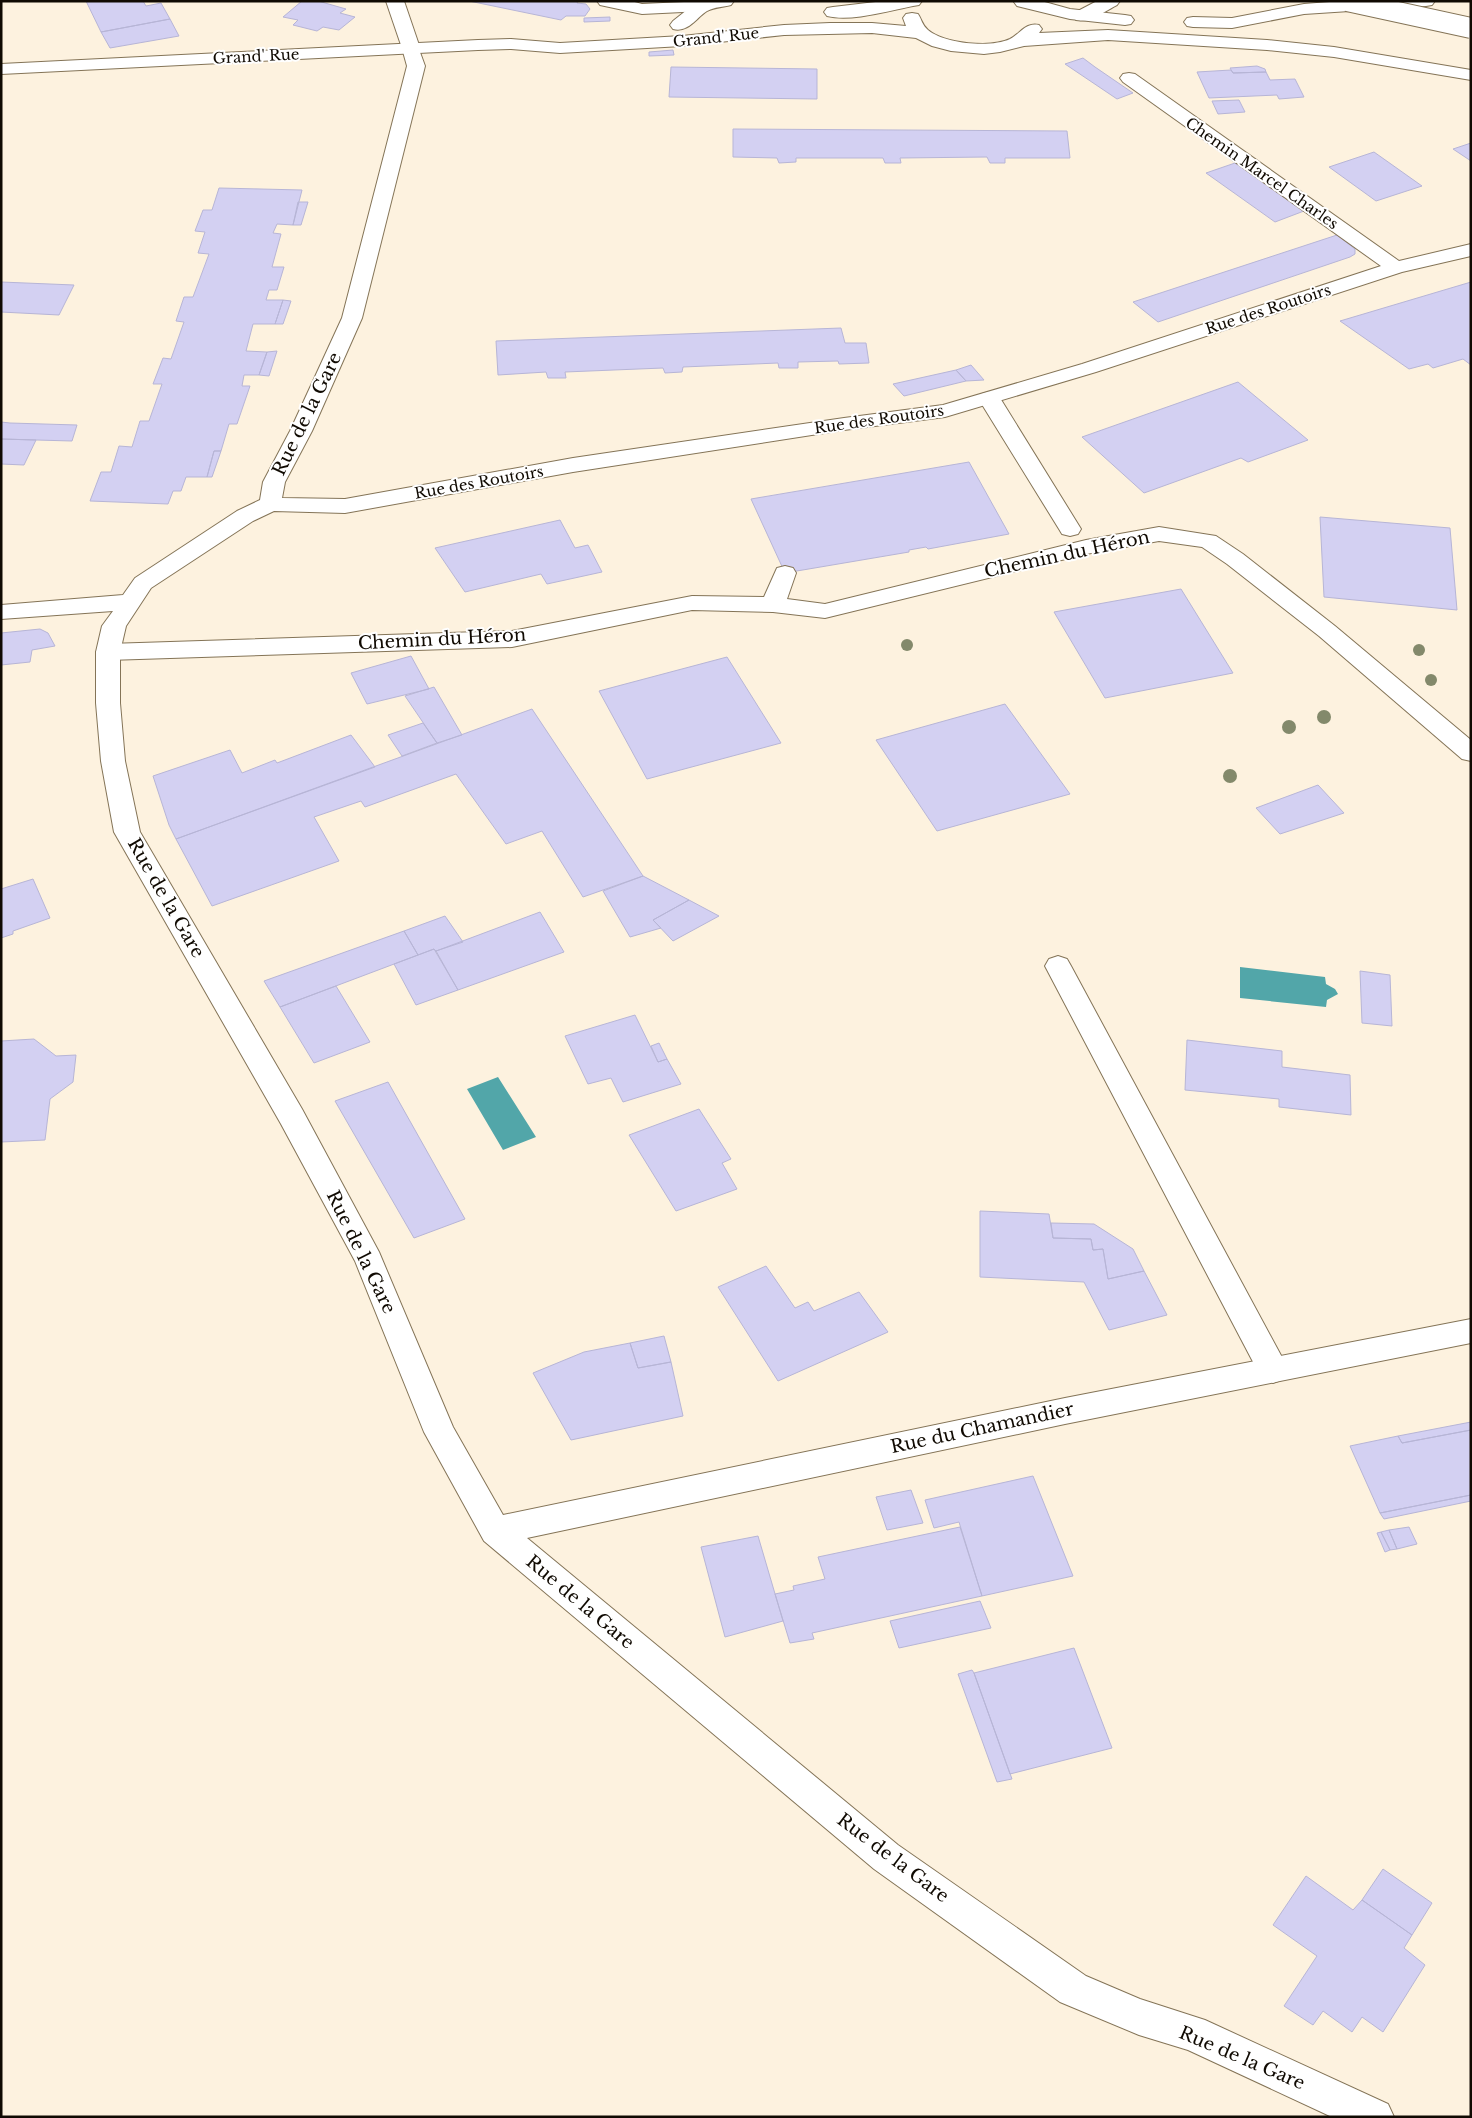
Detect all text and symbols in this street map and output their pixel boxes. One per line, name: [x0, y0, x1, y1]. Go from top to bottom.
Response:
street label: Grand' Rue: [672, 23, 760, 51]
street label: Grand' Rue: [212, 44, 300, 68]
street label: Chemin Marcel Charles: [1182, 113, 1342, 233]
street label: Rue des Routoirs: [1203, 280, 1333, 338]
street label: Rue de la Gare: [268, 349, 346, 479]
street label: Rue des Routoirs: [813, 400, 945, 438]
street label: Rue des Routoirs: [413, 461, 545, 503]
street label: Chemin du Héron: [982, 526, 1152, 582]
street label: Chemin du Héron: [357, 624, 527, 654]
street label: Rue de la Gare: [123, 834, 209, 962]
street label: Rue de la Gare: [322, 1187, 400, 1317]
street label: Rue du Chamandier: [888, 1398, 1076, 1458]
street label: Rue de la Gare: [521, 1550, 639, 1654]
street label: Rue de la Gare: [833, 1809, 953, 1907]
street label: Rue de la Gare: [1176, 2022, 1308, 2094]

